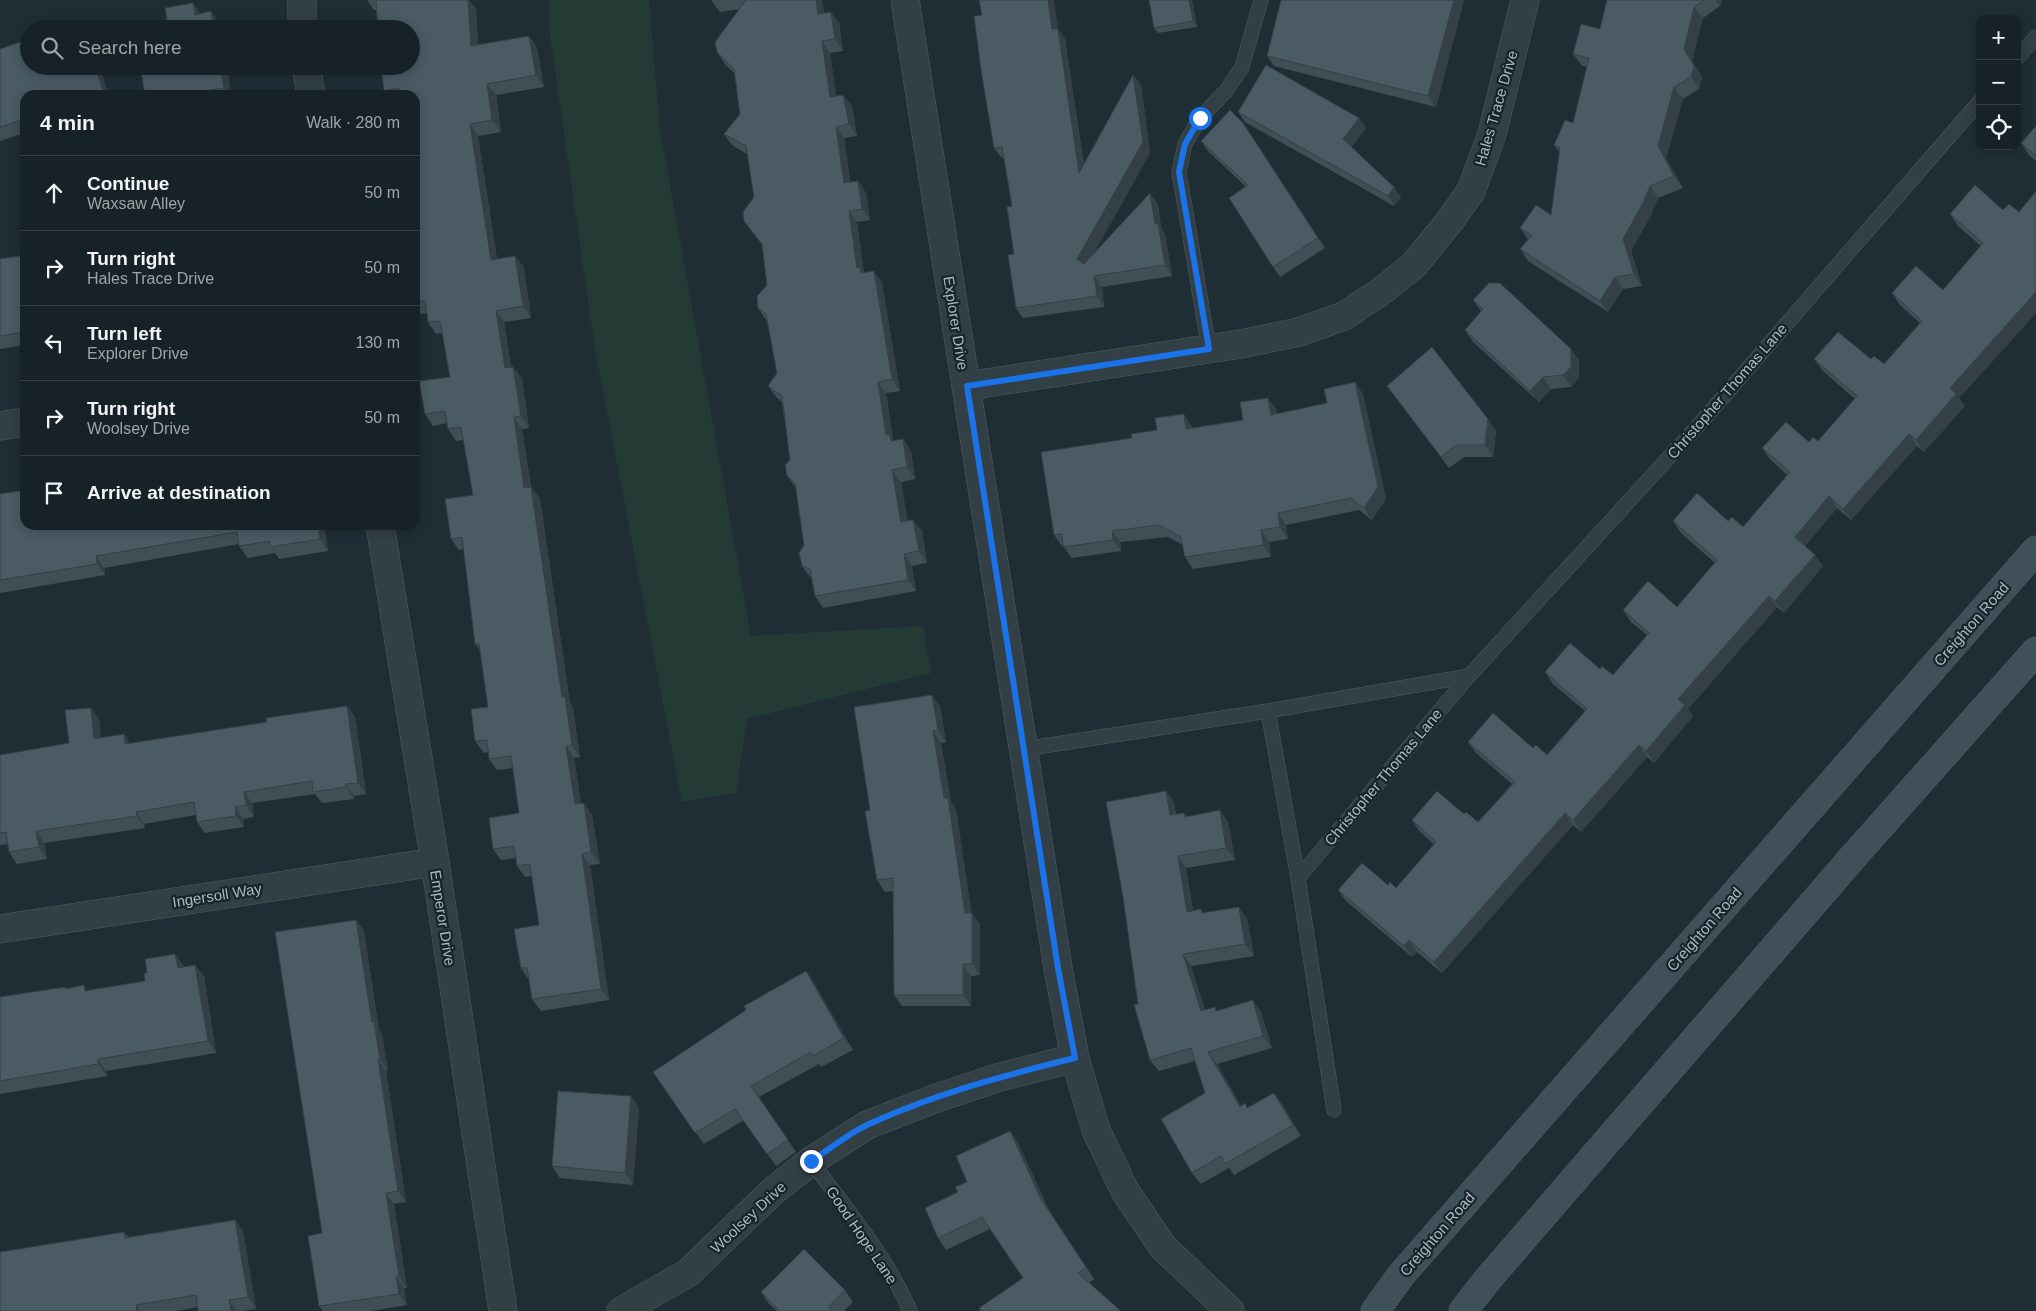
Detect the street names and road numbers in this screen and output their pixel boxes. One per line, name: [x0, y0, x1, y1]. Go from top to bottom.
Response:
street label: Hales Trace Drive: [1471, 48, 1521, 168]
street label: Explorer Drive: [940, 275, 972, 371]
street label: Christopher Thomas Lane: [1664, 320, 1790, 462]
street label: Creighton Road: [1930, 579, 2012, 669]
street label: Christopher Thomas Lane: [1321, 705, 1445, 849]
street label: Emperor Drive: [427, 869, 459, 967]
street label: Ingersoll Way: [171, 879, 263, 910]
street label: Creighton Road: [1663, 884, 1745, 974]
street label: Woolsey Drive: [707, 1178, 789, 1256]
street label: Good Hope Lane: [823, 1183, 901, 1287]
street label: Creighton Road: [1396, 1189, 1478, 1279]

